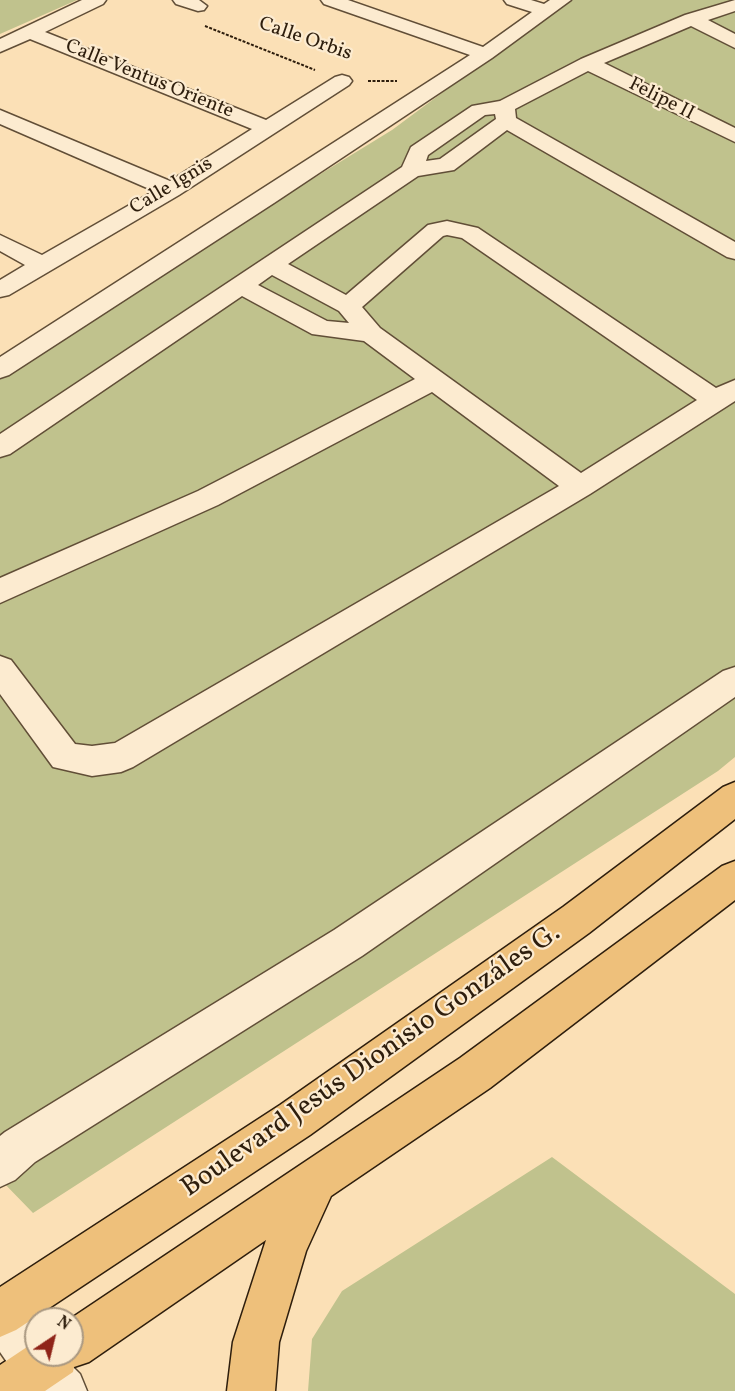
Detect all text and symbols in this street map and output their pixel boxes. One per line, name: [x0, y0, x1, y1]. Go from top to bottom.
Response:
street label: Calle Orbis: [255, 13, 355, 67]
street label: Calle Ventus Oriente: [61, 35, 237, 125]
street label: Felipe II: [624, 73, 698, 127]
street label: Calle Ignis: [126, 153, 218, 221]
street label: Boulevard Jesús Dionisio Gonzáles G.: [176, 918, 568, 1206]
north arrow: [24, 1307, 84, 1367]
text: N: [52, 1312, 74, 1336]

